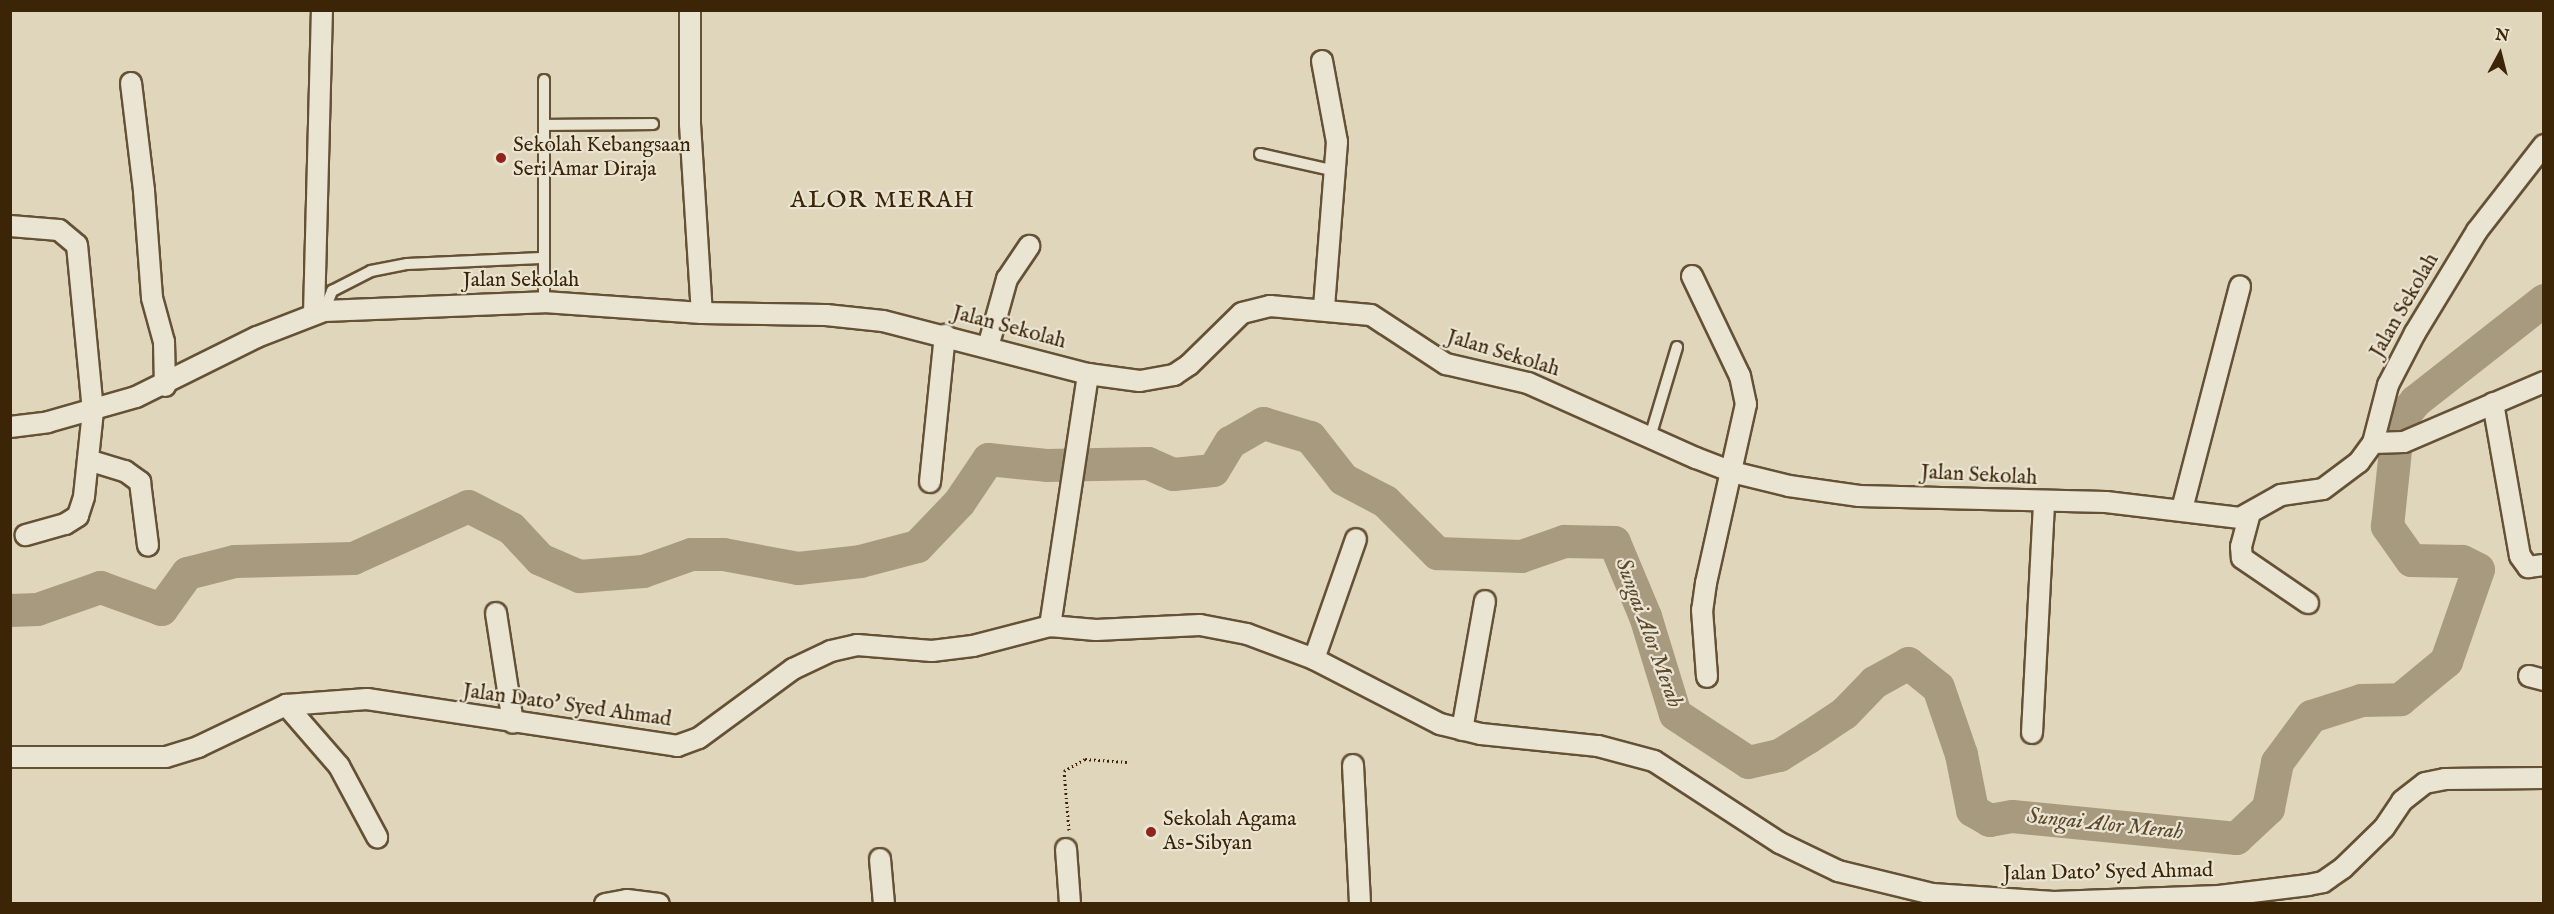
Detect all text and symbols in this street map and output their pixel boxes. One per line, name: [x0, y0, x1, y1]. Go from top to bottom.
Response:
north arrow: [2470, 24, 2530, 84]
text: N: [2494, 25, 2510, 47]
place label: Sekolah Kebangsaan Seri Amar Diraja: [513, 133, 691, 183]
marker: Sekolah Kebangsaan Seri Amar Diraja: [494, 151, 508, 165]
district label: ALOR MERAH: [790, 187, 976, 215]
street label: Jalan Sekolah: [2365, 249, 2445, 363]
street label: Jalan Sekolah: [463, 268, 579, 294]
street label: Jalan Sekolah: [950, 301, 1068, 355]
street label: Jalan Sekolah: [1444, 325, 1562, 383]
street label: Jalan Sekolah: [1920, 460, 2038, 492]
water label: Sungai Alor Merah: [1609, 555, 1687, 711]
street label: Jalan Dato' Syed Ahmad: [461, 679, 673, 733]
water label: Sungai Alor Merah: [2025, 804, 2185, 846]
place label: Sekolah Agama As-Sibyan: [1163, 807, 1296, 857]
marker: Sekolah Agama As-Sibyan: [1144, 825, 1158, 839]
street label: Jalan Dato' Syed Ahmad: [2003, 859, 2213, 887]

